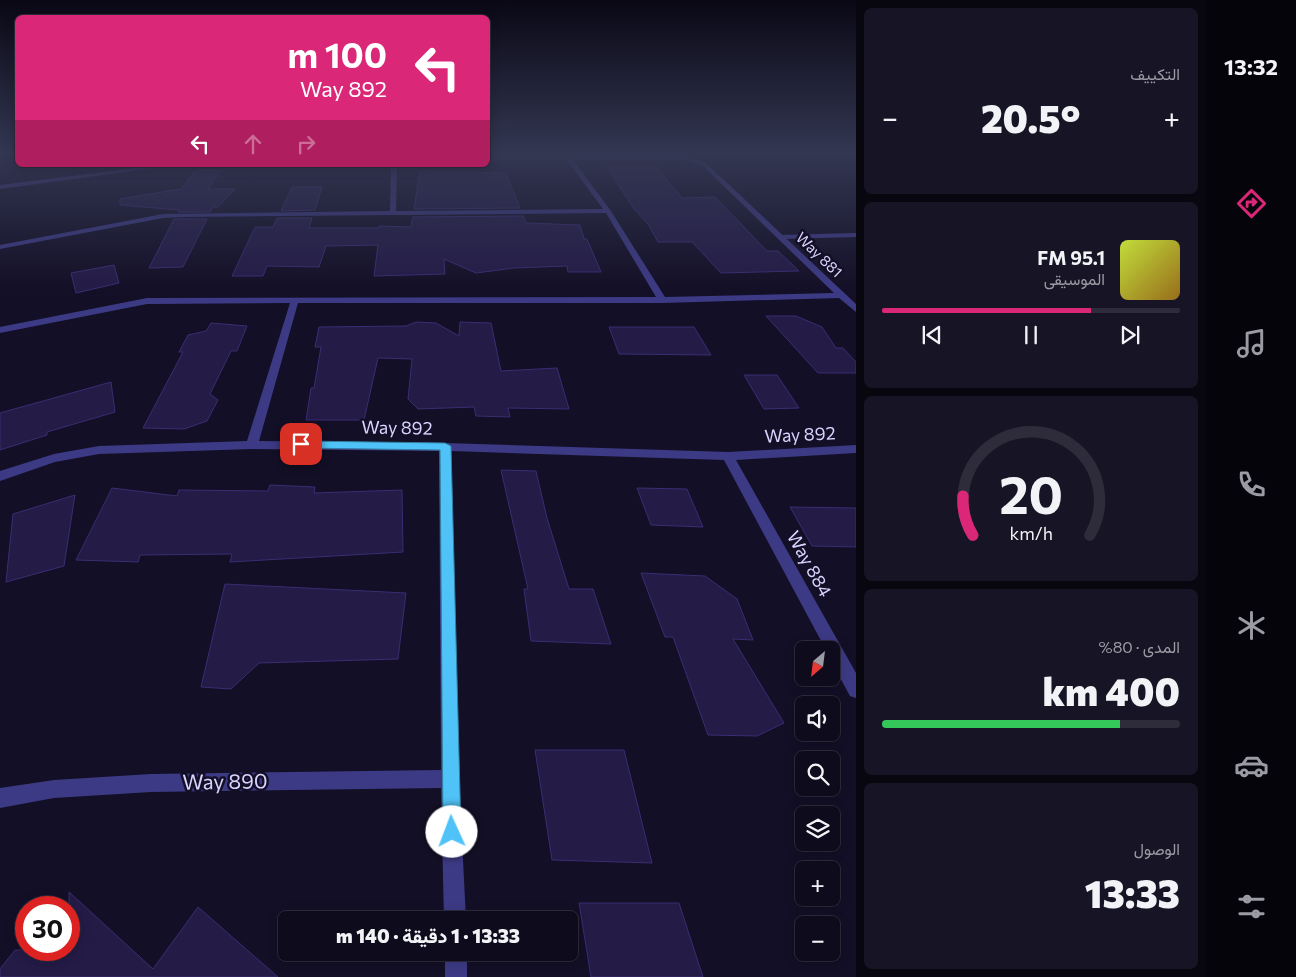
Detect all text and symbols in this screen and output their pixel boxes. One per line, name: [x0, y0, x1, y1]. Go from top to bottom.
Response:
text: 100 m: [287, 32, 387, 75]
icon: left: [405, 35, 470, 100]
text: 13:32: [1224, 53, 1278, 80]
text: التكييف: [1130, 64, 1180, 83]
text: Way 892: [300, 75, 387, 102]
text: 20.5°: [981, 94, 1081, 141]
text: −: [882, 100, 898, 134]
text: +: [1164, 100, 1180, 134]
icon: left: [186, 130, 214, 158]
icon: ahead: [239, 130, 267, 158]
icon: right: [292, 130, 320, 158]
icon: directions: [1234, 186, 1269, 221]
street label: Way 881: [793, 228, 847, 281]
text: 95.1 FM: [1037, 246, 1105, 269]
text: الموسيقى: [1044, 269, 1105, 288]
icon: previous: [918, 321, 946, 349]
icon: pause: [1017, 321, 1045, 349]
icon: next: [1116, 321, 1144, 349]
icon: music: [1234, 326, 1269, 361]
street label: Way 892: [361, 415, 433, 439]
street label: Way 892: [764, 421, 836, 447]
pin: [280, 423, 322, 465]
icon: arrive: [287, 430, 315, 458]
text: 20: [999, 461, 1063, 525]
icon: phone: [1234, 467, 1269, 502]
text: km/h: [1009, 522, 1053, 544]
street label: Way 884: [783, 527, 837, 601]
icon: climate: [1234, 608, 1269, 643]
text: المدى · 80%: [1099, 637, 1180, 656]
north arrow: [795, 641, 840, 686]
map controls: [795, 641, 840, 961]
text: 400 km: [1042, 667, 1180, 714]
button: sound: [795, 696, 840, 741]
icon: car: [1234, 748, 1269, 783]
button: search: [795, 751, 840, 796]
street label: Way 890: [182, 767, 268, 794]
position arrow: [425, 805, 477, 857]
button: layers: [795, 806, 840, 851]
text: الوصول: [1134, 839, 1180, 858]
button: +: [795, 861, 840, 906]
text: 13:33: [1085, 869, 1180, 916]
icon: filters: [1234, 889, 1269, 924]
speed limit sign: 30: [15, 896, 80, 961]
button: −: [795, 916, 840, 961]
text: 13:33 · 1 دقيقة · 140 m: [336, 924, 520, 947]

